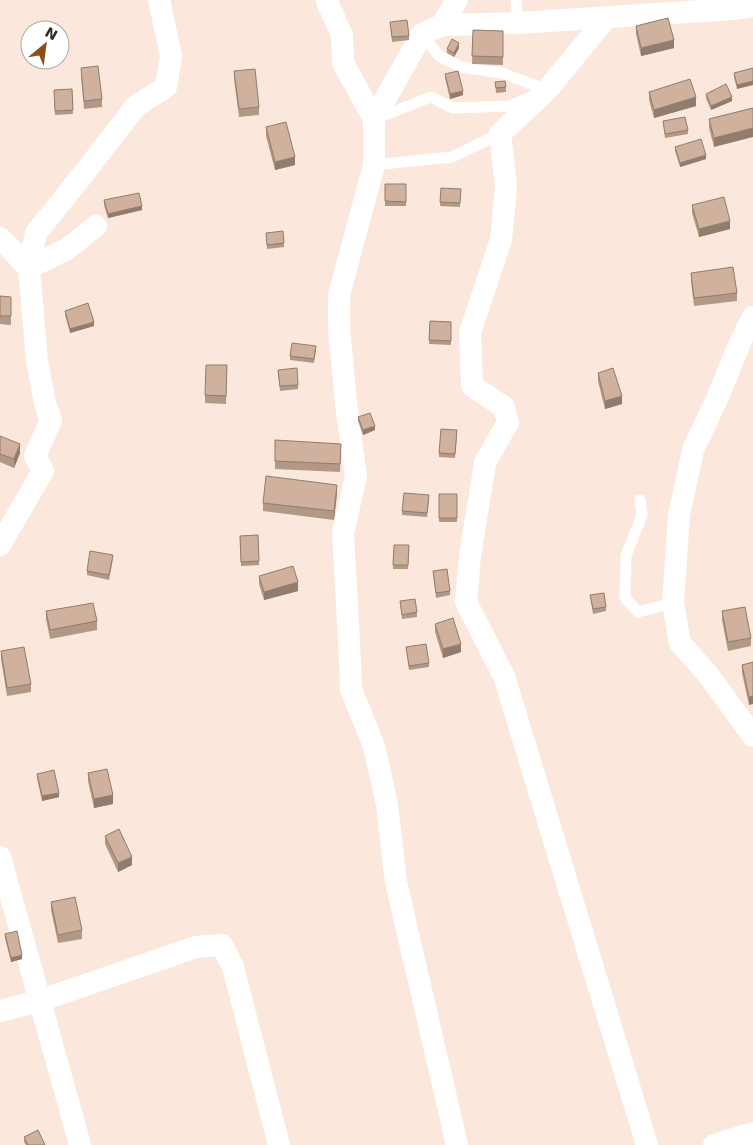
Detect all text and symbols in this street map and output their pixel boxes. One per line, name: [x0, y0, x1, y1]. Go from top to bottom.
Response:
north arrow: [20, 20, 70, 70]
text: N: [42, 24, 60, 43]

